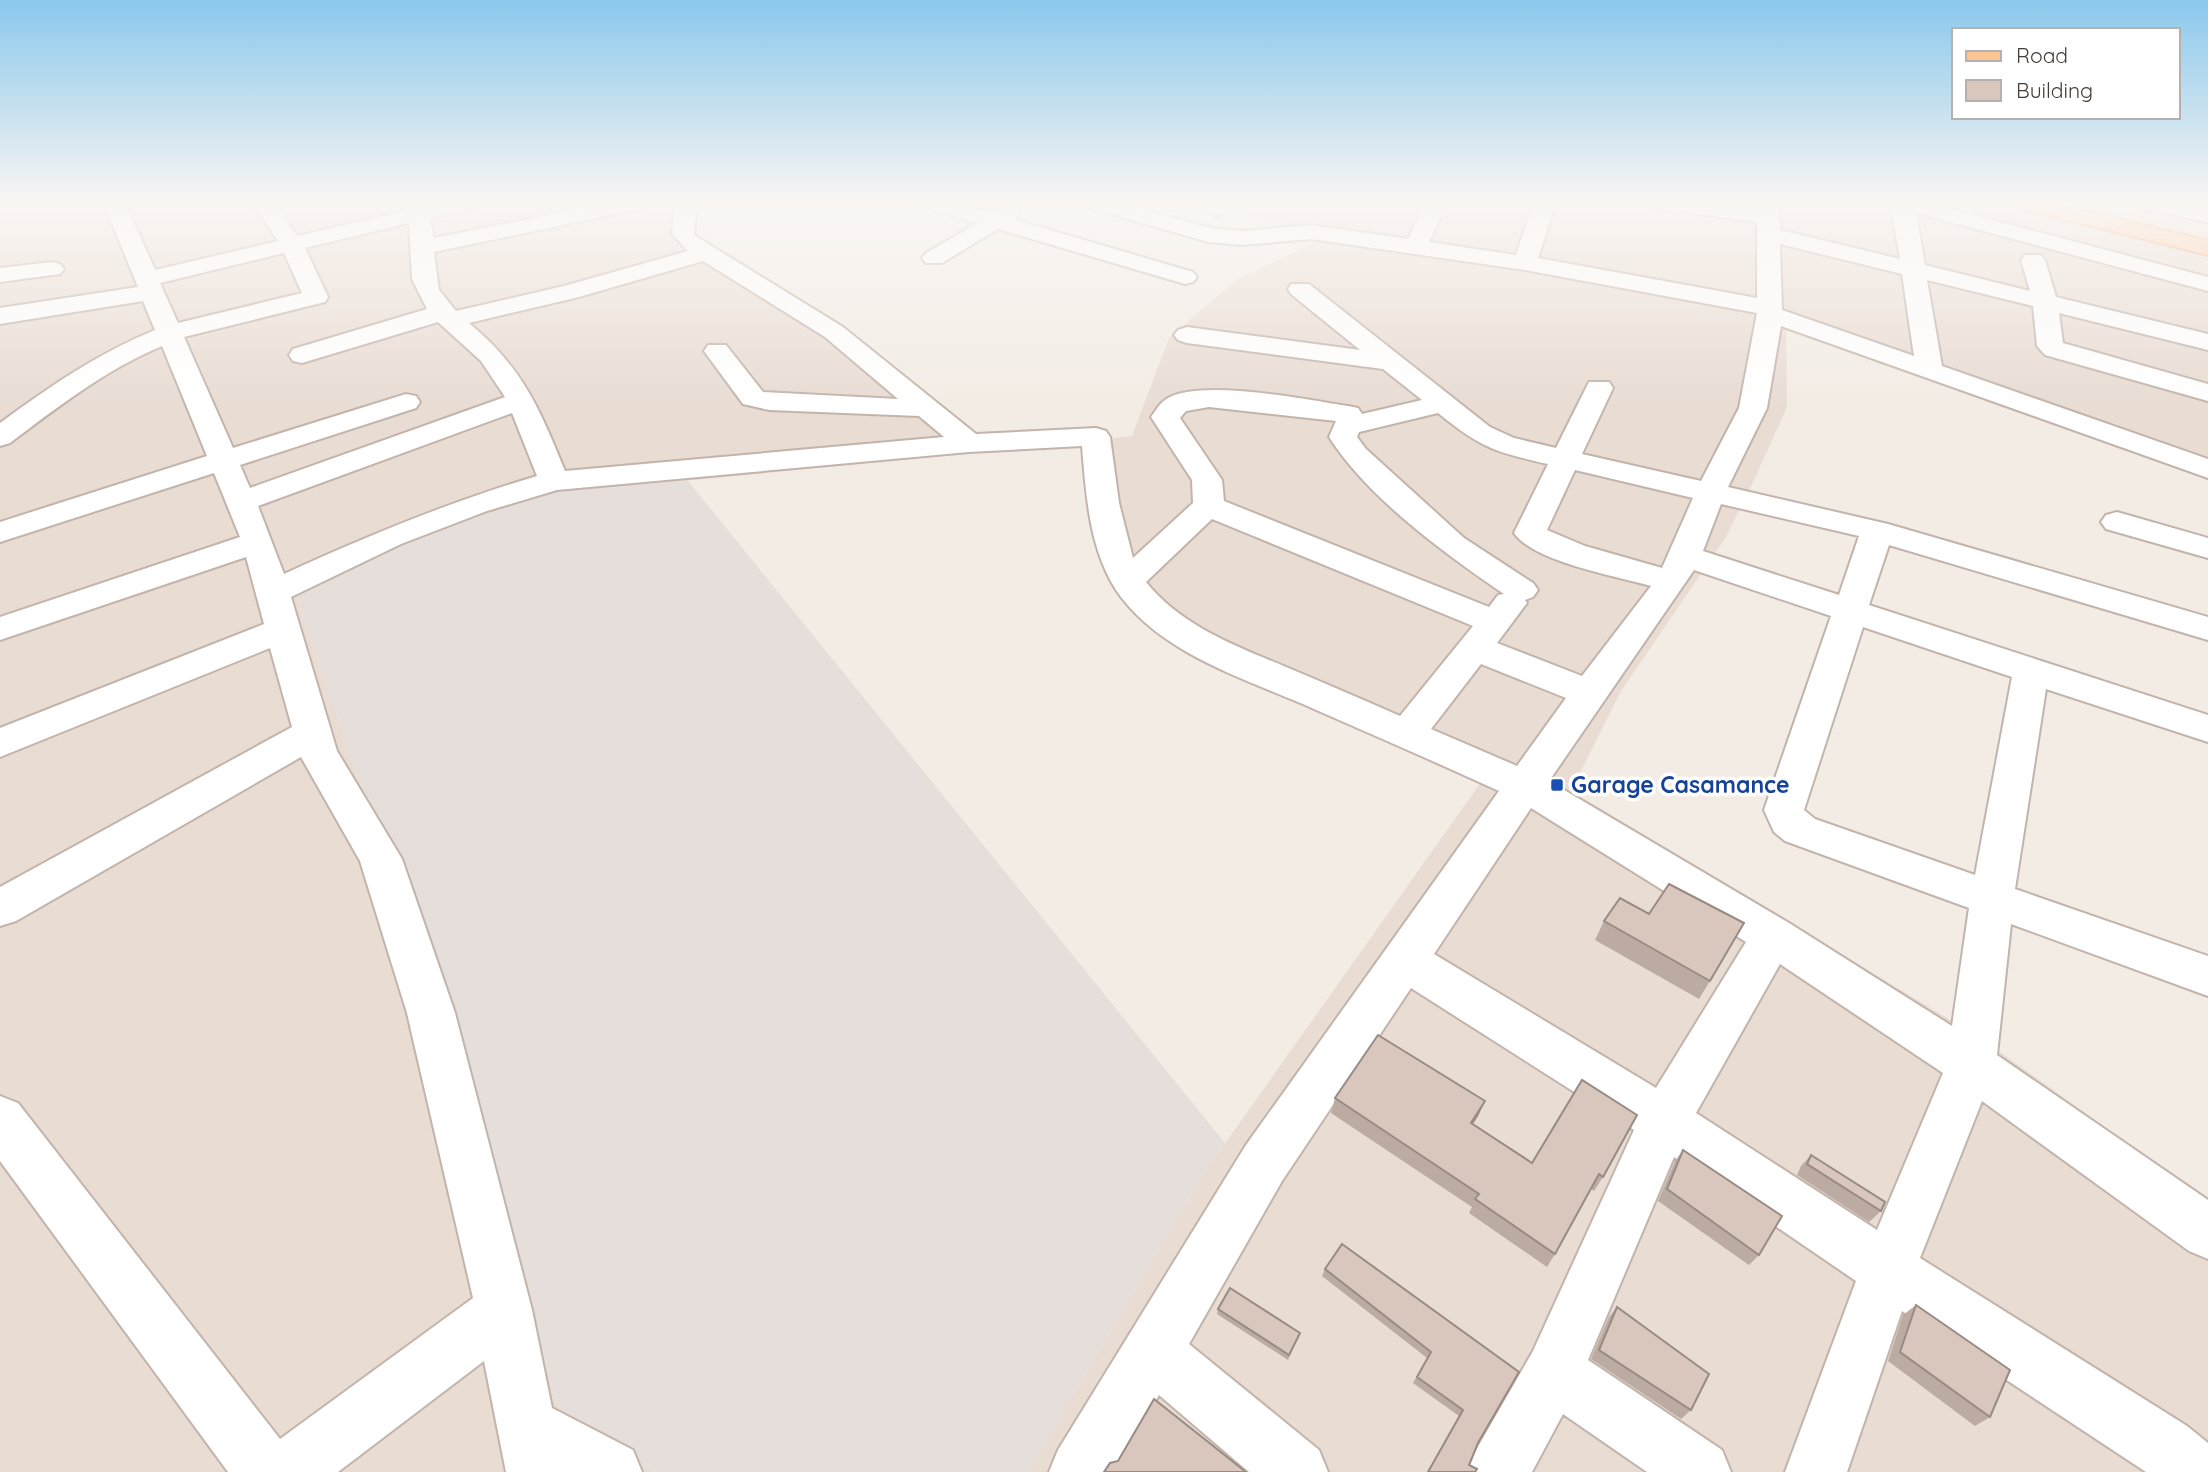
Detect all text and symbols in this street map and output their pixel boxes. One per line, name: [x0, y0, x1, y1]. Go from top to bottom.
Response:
legend: [1952, 28, 2180, 119]
text: Road: [2016, 42, 2068, 68]
text: Building: [2016, 77, 2093, 103]
place label: Garage Casamance: [1571, 770, 1790, 799]
marker: Garage Casamance: [1549, 777, 1565, 793]

